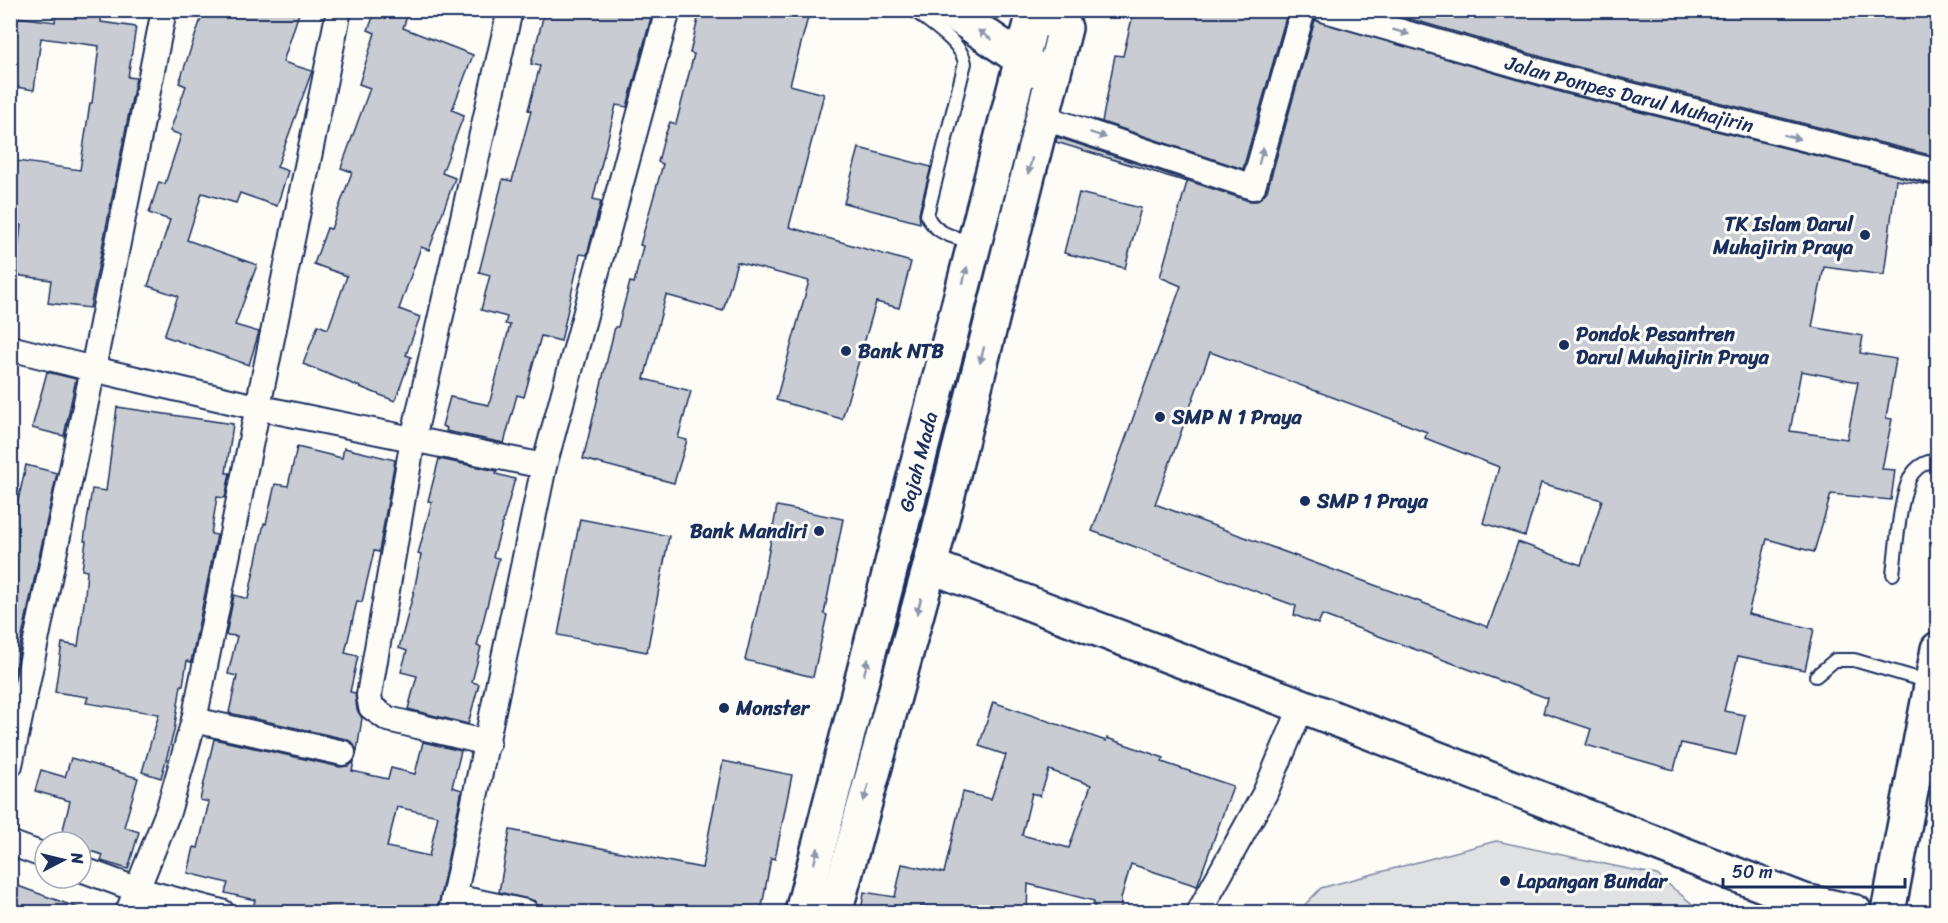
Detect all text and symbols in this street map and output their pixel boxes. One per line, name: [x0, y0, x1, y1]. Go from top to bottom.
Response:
one-way arrow: [1392, 28, 1410, 37]
one-way arrow: [978, 29, 994, 41]
street label: Jalan Ponpes Darul Muhajirin: [1500, 45, 1758, 143]
one-way arrow: [1089, 131, 1107, 141]
one-way arrow: [1783, 133, 1802, 143]
one-way arrow: [1257, 147, 1266, 165]
one-way arrow: [1025, 157, 1035, 176]
place label: TK Islam Darul Muhajirin Praya: [1712, 207, 1854, 265]
marker: TK Islam Darul Muhajirin Praya: [1858, 228, 1872, 242]
one-way arrow: [961, 265, 971, 284]
place label: Pondok Pesantren Darul Muhajirin Praya: [1576, 317, 1770, 375]
place label: Bank NTB: [858, 334, 944, 369]
marker: Pondok Pesantren Darul Muhajirin Praya: [1557, 338, 1571, 352]
marker: Bank NTB: [839, 344, 853, 358]
one-way arrow: [976, 346, 986, 364]
place label: SMP N 1 Praya: [1171, 400, 1303, 435]
street label: Gajah Mada: [888, 408, 948, 516]
marker: SMP N 1 Praya: [1153, 410, 1167, 424]
place label: SMP 1 Praya: [1316, 484, 1429, 519]
marker: SMP 1 Praya: [1298, 494, 1312, 508]
place label: Bank Mandiri: [690, 514, 808, 549]
marker: Bank Mandiri: [812, 524, 826, 538]
one-way arrow: [914, 597, 923, 615]
one-way arrow: [861, 658, 871, 676]
place label: Monster: [735, 691, 811, 726]
marker: Monster: [717, 701, 731, 715]
one-way arrow: [861, 784, 871, 802]
north arrow: [33, 830, 93, 890]
one-way arrow: [812, 847, 822, 865]
text: N: [62, 850, 93, 866]
scale bar: [1723, 851, 1904, 889]
text: 50 m: [1732, 856, 1773, 888]
place label: Lapangan Bundar: [1517, 864, 1668, 899]
marker: Lapangan Bundar: [1498, 874, 1512, 888]

